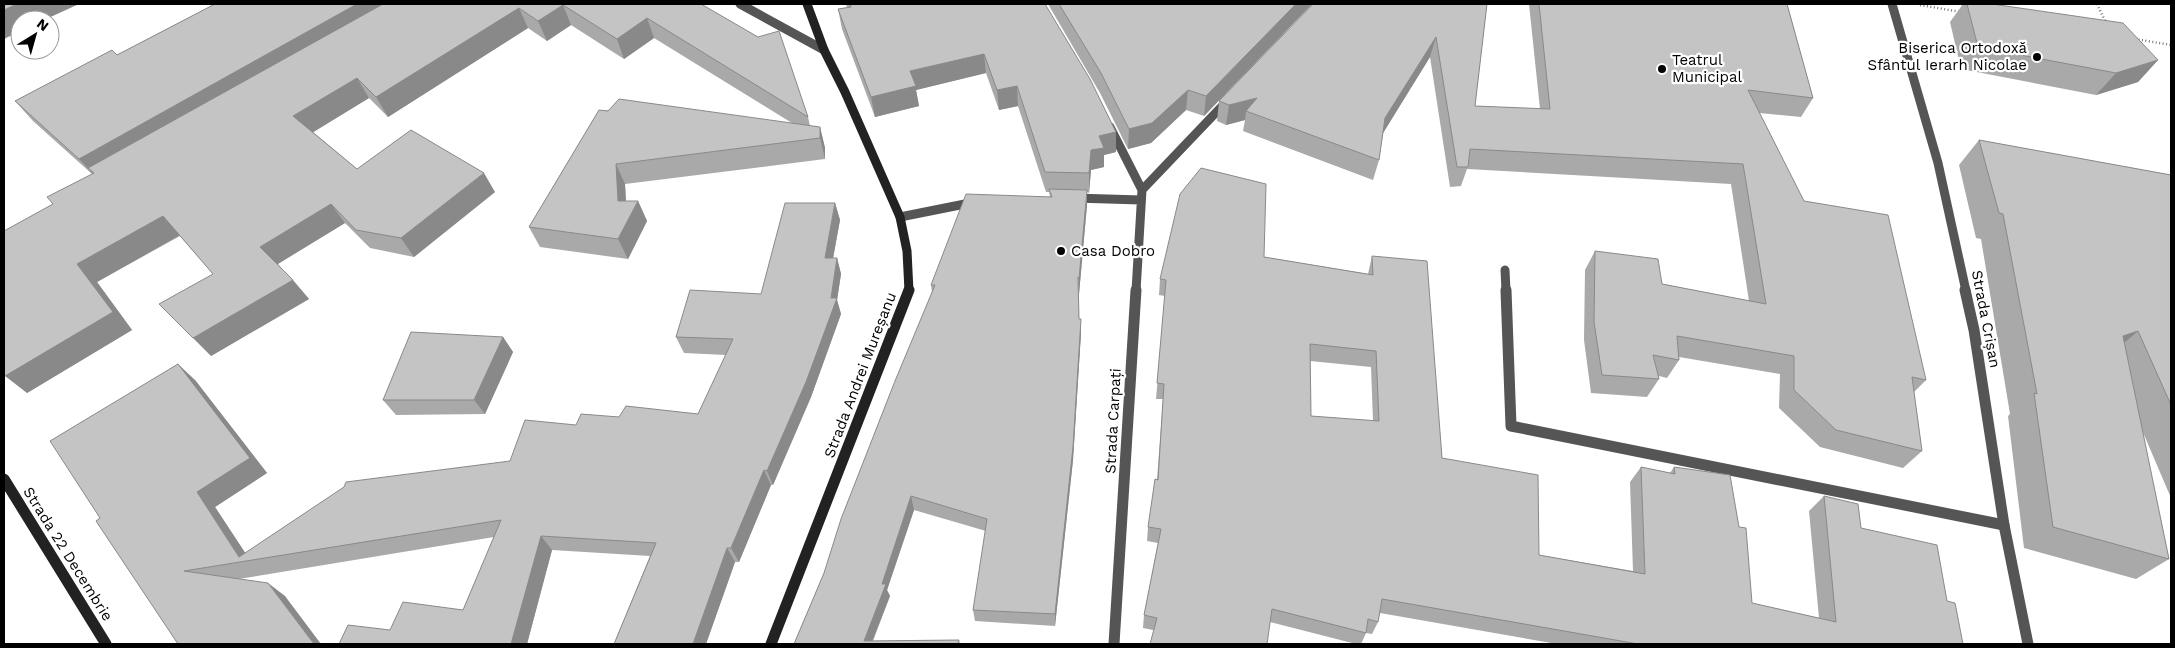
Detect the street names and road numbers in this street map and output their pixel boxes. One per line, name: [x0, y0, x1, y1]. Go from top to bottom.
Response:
street label: Strada Crișan: [1968, 269, 2004, 369]
street label: Strada Andrei Mureșanu: [820, 290, 900, 460]
street label: Strada Carpați: [1101, 368, 1125, 474]
street label: Strada 22 Decembrie: [19, 484, 117, 624]

